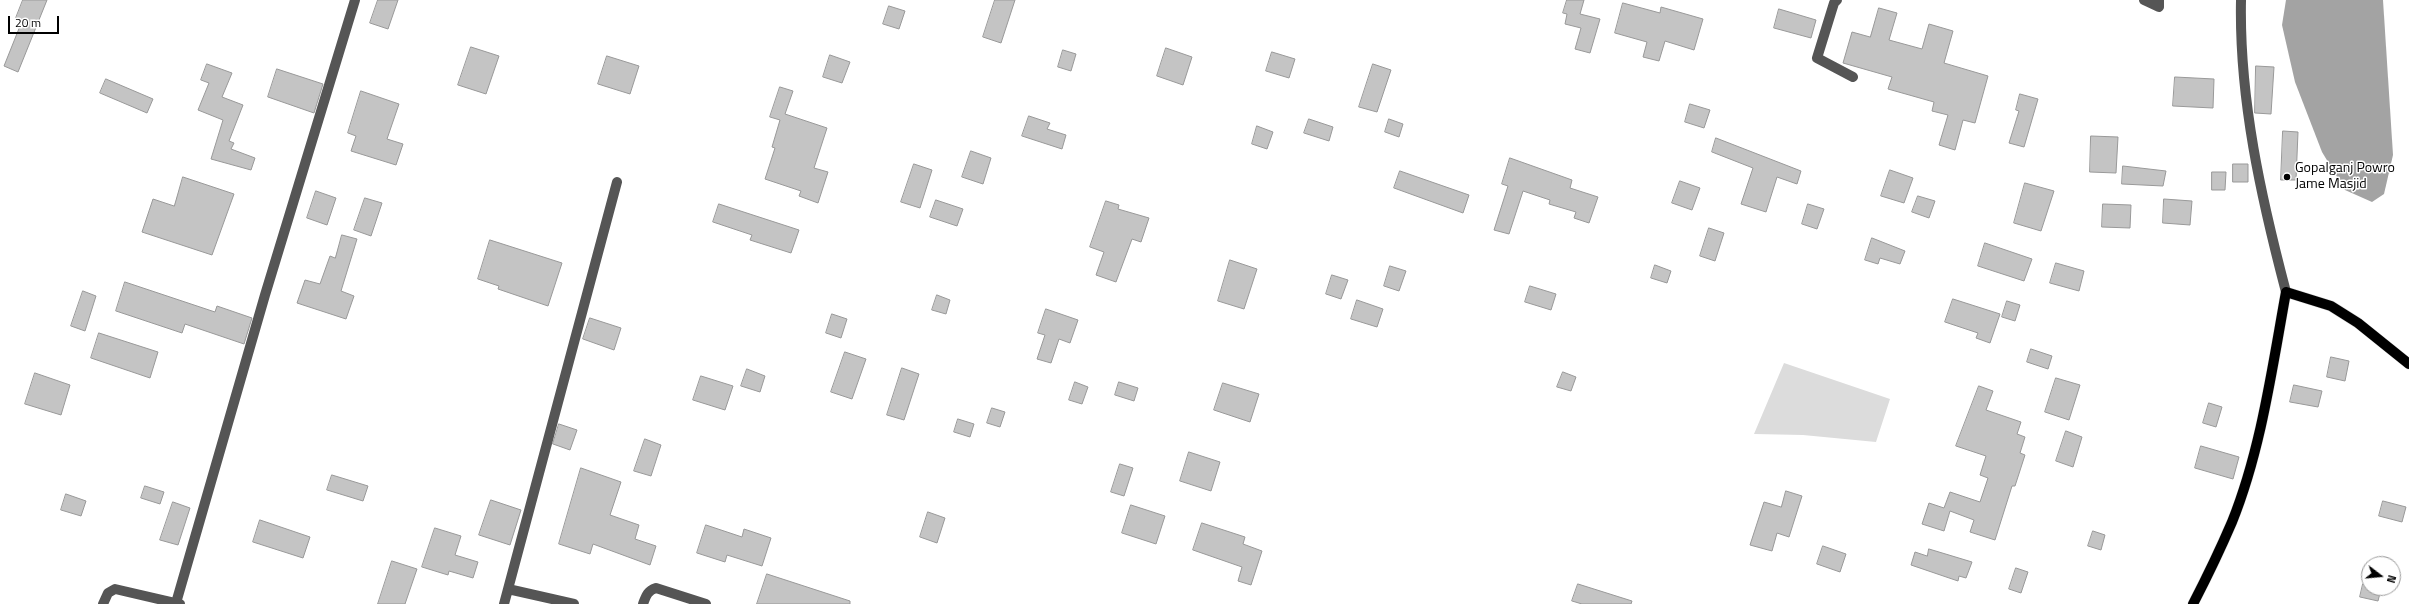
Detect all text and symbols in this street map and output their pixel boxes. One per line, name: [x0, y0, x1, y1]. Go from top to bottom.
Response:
scale bar: [10, 8, 61, 34]
text: 20 m: [15, 13, 41, 32]
place label: Gopalganj Powro Jame Masjid: [2295, 161, 2395, 194]
marker: Gopalganj Powro Jame Masjid: [2282, 172, 2292, 182]
north arrow: [2361, 556, 2401, 596]
text: N: [2383, 573, 2400, 585]

